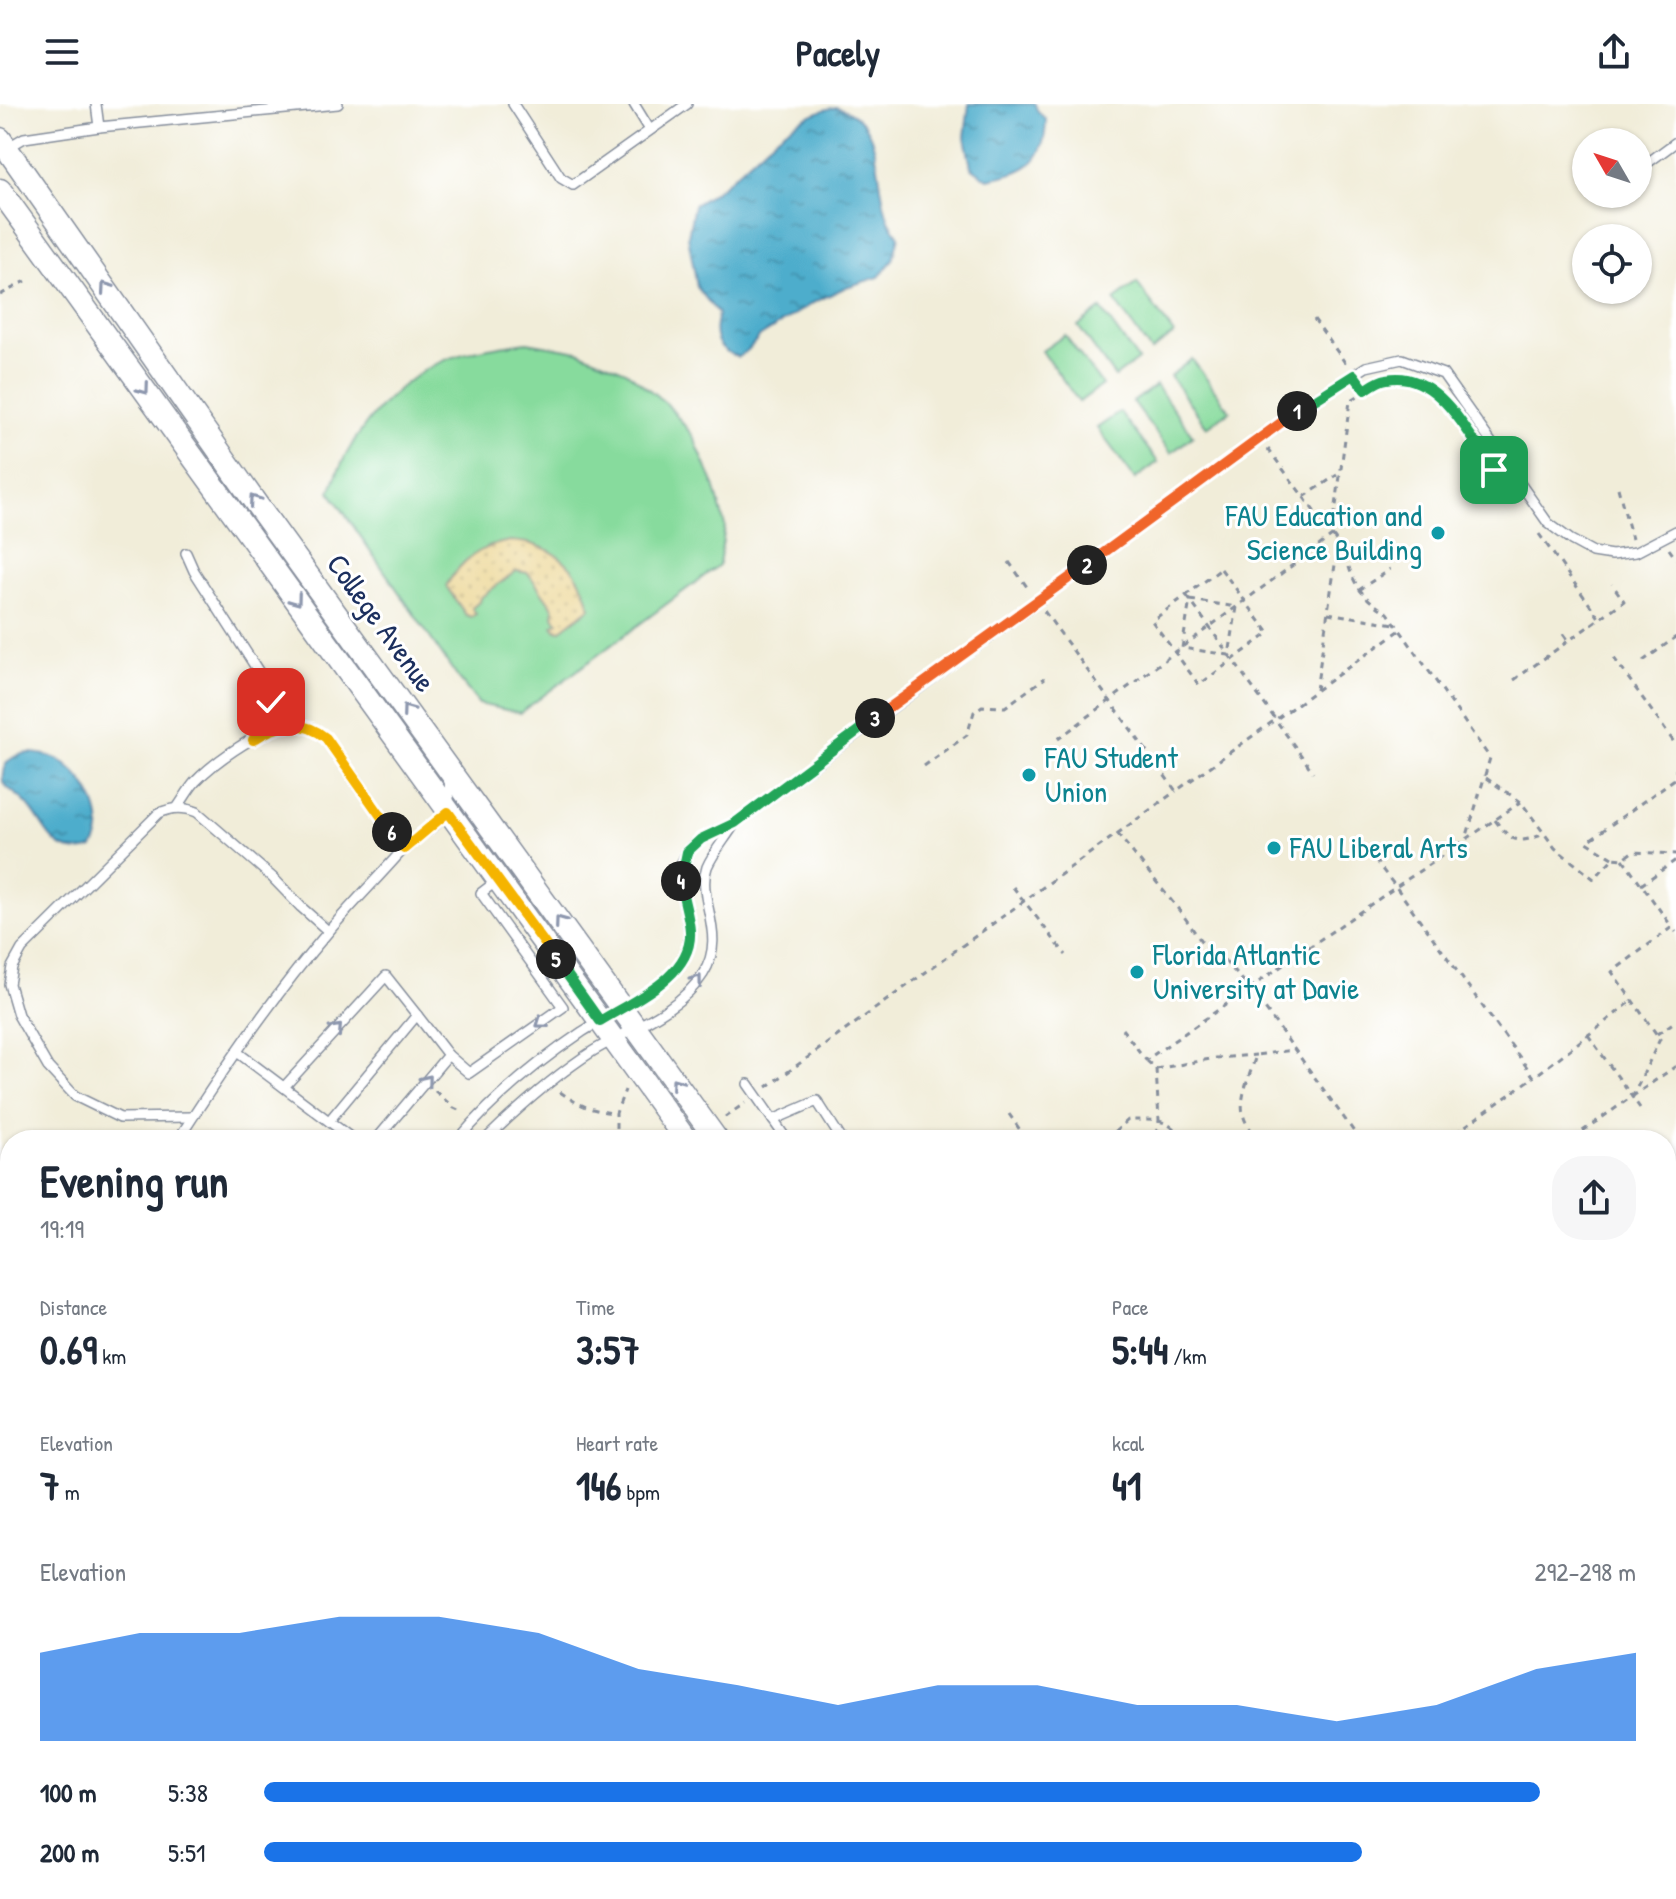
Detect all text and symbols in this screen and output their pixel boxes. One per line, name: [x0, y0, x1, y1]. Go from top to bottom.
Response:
text: Pacely: [796, 28, 880, 77]
icon: menu: [40, 30, 84, 74]
icon: share: [1592, 30, 1636, 74]
north arrow: [1572, 128, 1652, 208]
map controls: [1572, 128, 1652, 304]
button: locate: [1572, 224, 1652, 304]
one-way arrow: [101, 282, 115, 296]
one-way arrow: [134, 381, 149, 395]
pin: 1: [1277, 391, 1317, 431]
text: 1: [1293, 396, 1301, 426]
pin: [1460, 436, 1528, 504]
icon: arrive: [1472, 448, 1516, 492]
one-way arrow: [250, 495, 264, 509]
place label: FAU Education and Science Building: [1225, 495, 1422, 569]
marker: FAU Education and Science Building: [1429, 524, 1447, 542]
street label: College Avenue: [318, 545, 446, 700]
pin: 2: [1067, 545, 1107, 585]
text: 2: [1082, 550, 1092, 580]
one-way arrow: [286, 592, 300, 606]
pin: [237, 668, 305, 736]
icon: check: [249, 680, 293, 724]
pin: 3: [855, 698, 895, 738]
text: 3: [870, 703, 880, 733]
one-way arrow: [403, 705, 417, 719]
place label: FAU Student Union: [1044, 737, 1179, 811]
marker: FAU Student Union: [1020, 766, 1038, 784]
pin: 6: [372, 812, 412, 852]
text: 6: [388, 817, 396, 847]
place label: FAU Liberal Arts: [1289, 827, 1468, 867]
marker: FAU Liberal Arts: [1265, 839, 1283, 857]
pin: 4: [661, 861, 701, 901]
text: 4: [677, 866, 685, 896]
one-way arrow: [555, 915, 570, 930]
place label: Florida Atlantic University at Davie: [1152, 934, 1359, 1008]
pin: 5: [536, 939, 576, 979]
text: 5: [551, 944, 561, 974]
marker: Florida Atlantic University at Davie: [1128, 963, 1146, 981]
one-way arrow: [687, 974, 702, 989]
one-way arrow: [535, 1013, 550, 1028]
one-way arrow: [327, 1024, 342, 1038]
one-way arrow: [417, 1075, 432, 1090]
one-way arrow: [671, 1078, 686, 1092]
text: Evening run: [40, 1151, 228, 1211]
button: share: [1552, 1156, 1636, 1240]
text: 19:19: [40, 1211, 84, 1246]
text: Distance: [40, 1292, 107, 1322]
text: Time: [576, 1292, 615, 1322]
text: Pace: [1112, 1292, 1149, 1322]
text: 0.69: [40, 1322, 97, 1376]
text: 3:57: [576, 1322, 640, 1376]
text: 5:44: [1112, 1322, 1168, 1376]
text: km: [97, 1341, 126, 1371]
text: /km: [1168, 1341, 1207, 1371]
text: Elevation: [40, 1428, 113, 1458]
text: Heart rate: [576, 1428, 658, 1458]
text: kcal: [1112, 1428, 1144, 1458]
text: 7: [40, 1458, 60, 1512]
text: 146: [576, 1458, 621, 1512]
text: 41: [1112, 1458, 1142, 1512]
text: m: [60, 1477, 80, 1507]
text: bpm: [621, 1477, 660, 1507]
text: Elevation: [40, 1554, 126, 1589]
text: 292–298 m: [1535, 1554, 1636, 1589]
text: 100 m: [40, 1775, 96, 1810]
text: 5:38: [168, 1775, 208, 1810]
text: 200 m: [40, 1835, 99, 1870]
text: 5:51: [168, 1835, 205, 1870]

